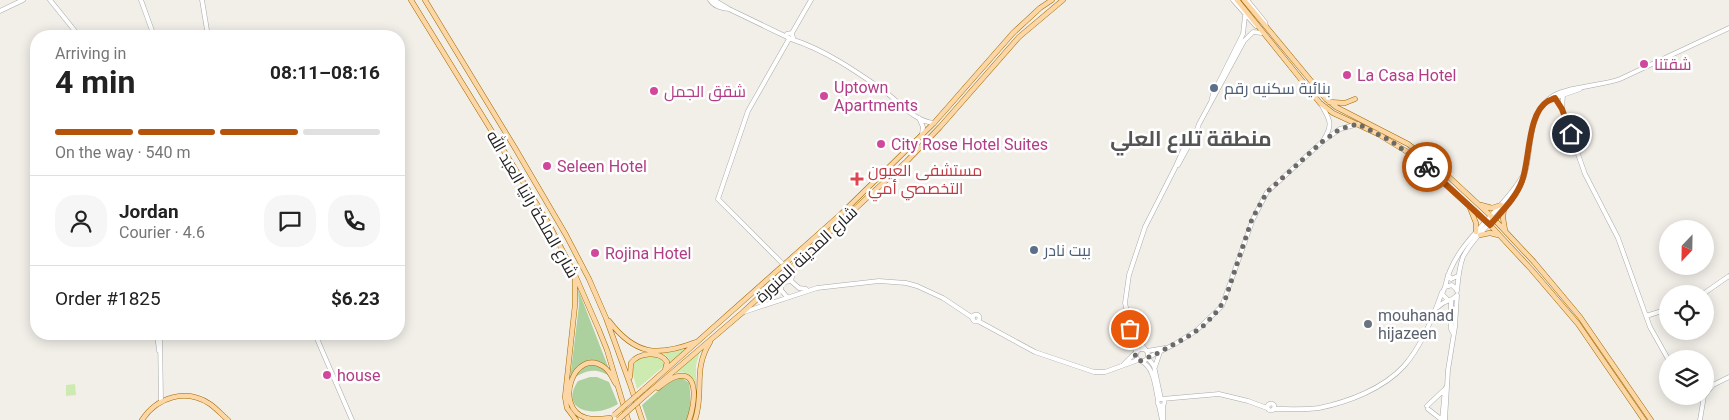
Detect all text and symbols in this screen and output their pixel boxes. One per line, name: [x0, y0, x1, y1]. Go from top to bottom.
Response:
text: Arriving in: [55, 44, 126, 63]
place label: شقتنا: [1654, 55, 1692, 74]
marker: شقتنا: [1638, 58, 1650, 70]
text: 08:11–08:16: [270, 61, 380, 84]
text: 4 min: [55, 63, 135, 101]
place label: La Casa Hotel: [1357, 66, 1456, 85]
marker: La Casa Hotel: [1341, 69, 1353, 81]
place label: Uptown Apartments: [834, 78, 918, 115]
place label: بنائية سكنيه رقم: [1224, 79, 1331, 100]
place label: شقق الجمل: [664, 82, 746, 102]
marker: بنائية سكنيه رقم: [1208, 82, 1220, 94]
marker: شقق الجمل: [648, 85, 660, 97]
marker: Uptown Apartments: [818, 90, 830, 102]
pin: [1550, 113, 1592, 155]
icon: home: [1557, 120, 1585, 148]
street label: شارع الملكة رانيا العبد الله: [481, 127, 583, 282]
district label: منطقة تلاع العلي: [1110, 127, 1272, 156]
place label: City Rose Hotel Suites: [891, 135, 1048, 154]
marker: City Rose Hotel Suites: [875, 138, 887, 150]
courier: [1402, 142, 1452, 192]
text: On the way · 540 m: [55, 143, 191, 162]
icon: bike: [1413, 153, 1441, 181]
place label: Seleen Hotel: [557, 157, 647, 176]
marker: Seleen Hotel: [541, 160, 553, 172]
place label: مستشفى العيون التخصصي أمي: [868, 161, 982, 202]
marker: مستشفى العيون التخصصي أمي: [850, 172, 864, 186]
button: person: [55, 195, 107, 247]
button: chat: [264, 195, 316, 247]
button: phone: [328, 195, 380, 247]
text: Jordan: [119, 200, 179, 223]
street label: شارع المدينة المنورة: [752, 202, 863, 308]
north arrow: [1659, 220, 1714, 275]
map controls: [1659, 220, 1714, 405]
text: Courier · 4.6: [119, 223, 205, 242]
place label: بيت نادر: [1043, 241, 1091, 260]
place label: Rojina Hotel: [605, 244, 691, 263]
marker: بيت نادر: [1028, 244, 1040, 256]
marker: Rojina Hotel: [589, 247, 601, 259]
button: locate: [1659, 285, 1714, 340]
text: Order #1825: [55, 287, 161, 310]
text: $6.23: [331, 287, 380, 310]
place label: mouhanad hijazeen: [1378, 306, 1454, 343]
pin: [1109, 308, 1151, 350]
icon: bag: [1116, 315, 1144, 343]
marker: mouhanad hijazeen: [1362, 318, 1374, 330]
button: layers: [1659, 350, 1714, 405]
place label: house: [337, 366, 381, 385]
marker: house: [321, 369, 333, 381]

